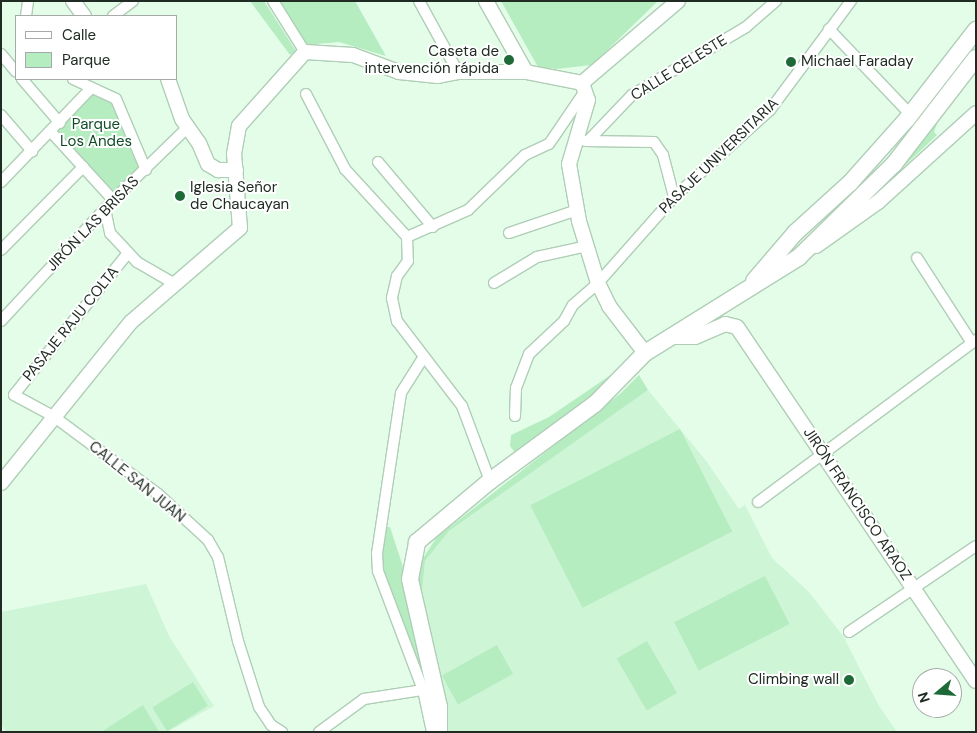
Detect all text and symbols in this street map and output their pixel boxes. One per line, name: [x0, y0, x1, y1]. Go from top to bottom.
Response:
legend: [15, 15, 178, 80]
text: Calle: [62, 25, 96, 45]
street label: CALLE CELESTE: [628, 31, 730, 105]
place label: Caseta de intervención rápida: [364, 42, 499, 77]
text: Parque: [62, 50, 110, 70]
place label: Michael Faraday: [801, 53, 913, 71]
marker: Caseta de intervención rápida: [503, 54, 515, 66]
marker: Michael Faraday: [785, 56, 797, 68]
street label: PASAJE UNIVERSITARIA: [656, 94, 782, 218]
park label: Parque Los Andes: [60, 115, 132, 150]
street label: JIRÓN LAS BRISAS: [43, 173, 143, 275]
place label: Iglesia Señor de Chaucayan: [190, 178, 289, 213]
marker: Iglesia Señor de Chaucayan: [174, 190, 186, 202]
street label: PASAJE RAJU COLTA: [19, 263, 123, 385]
street label: JIRÓN FRANCISCO ARAOZ: [799, 424, 915, 584]
street label: CALLE SAN JUAN: [85, 438, 189, 526]
north arrow: [912, 668, 962, 718]
place label: Climbing wall: [748, 671, 839, 689]
marker: Climbing wall: [843, 674, 855, 686]
text: N: [914, 690, 934, 705]

